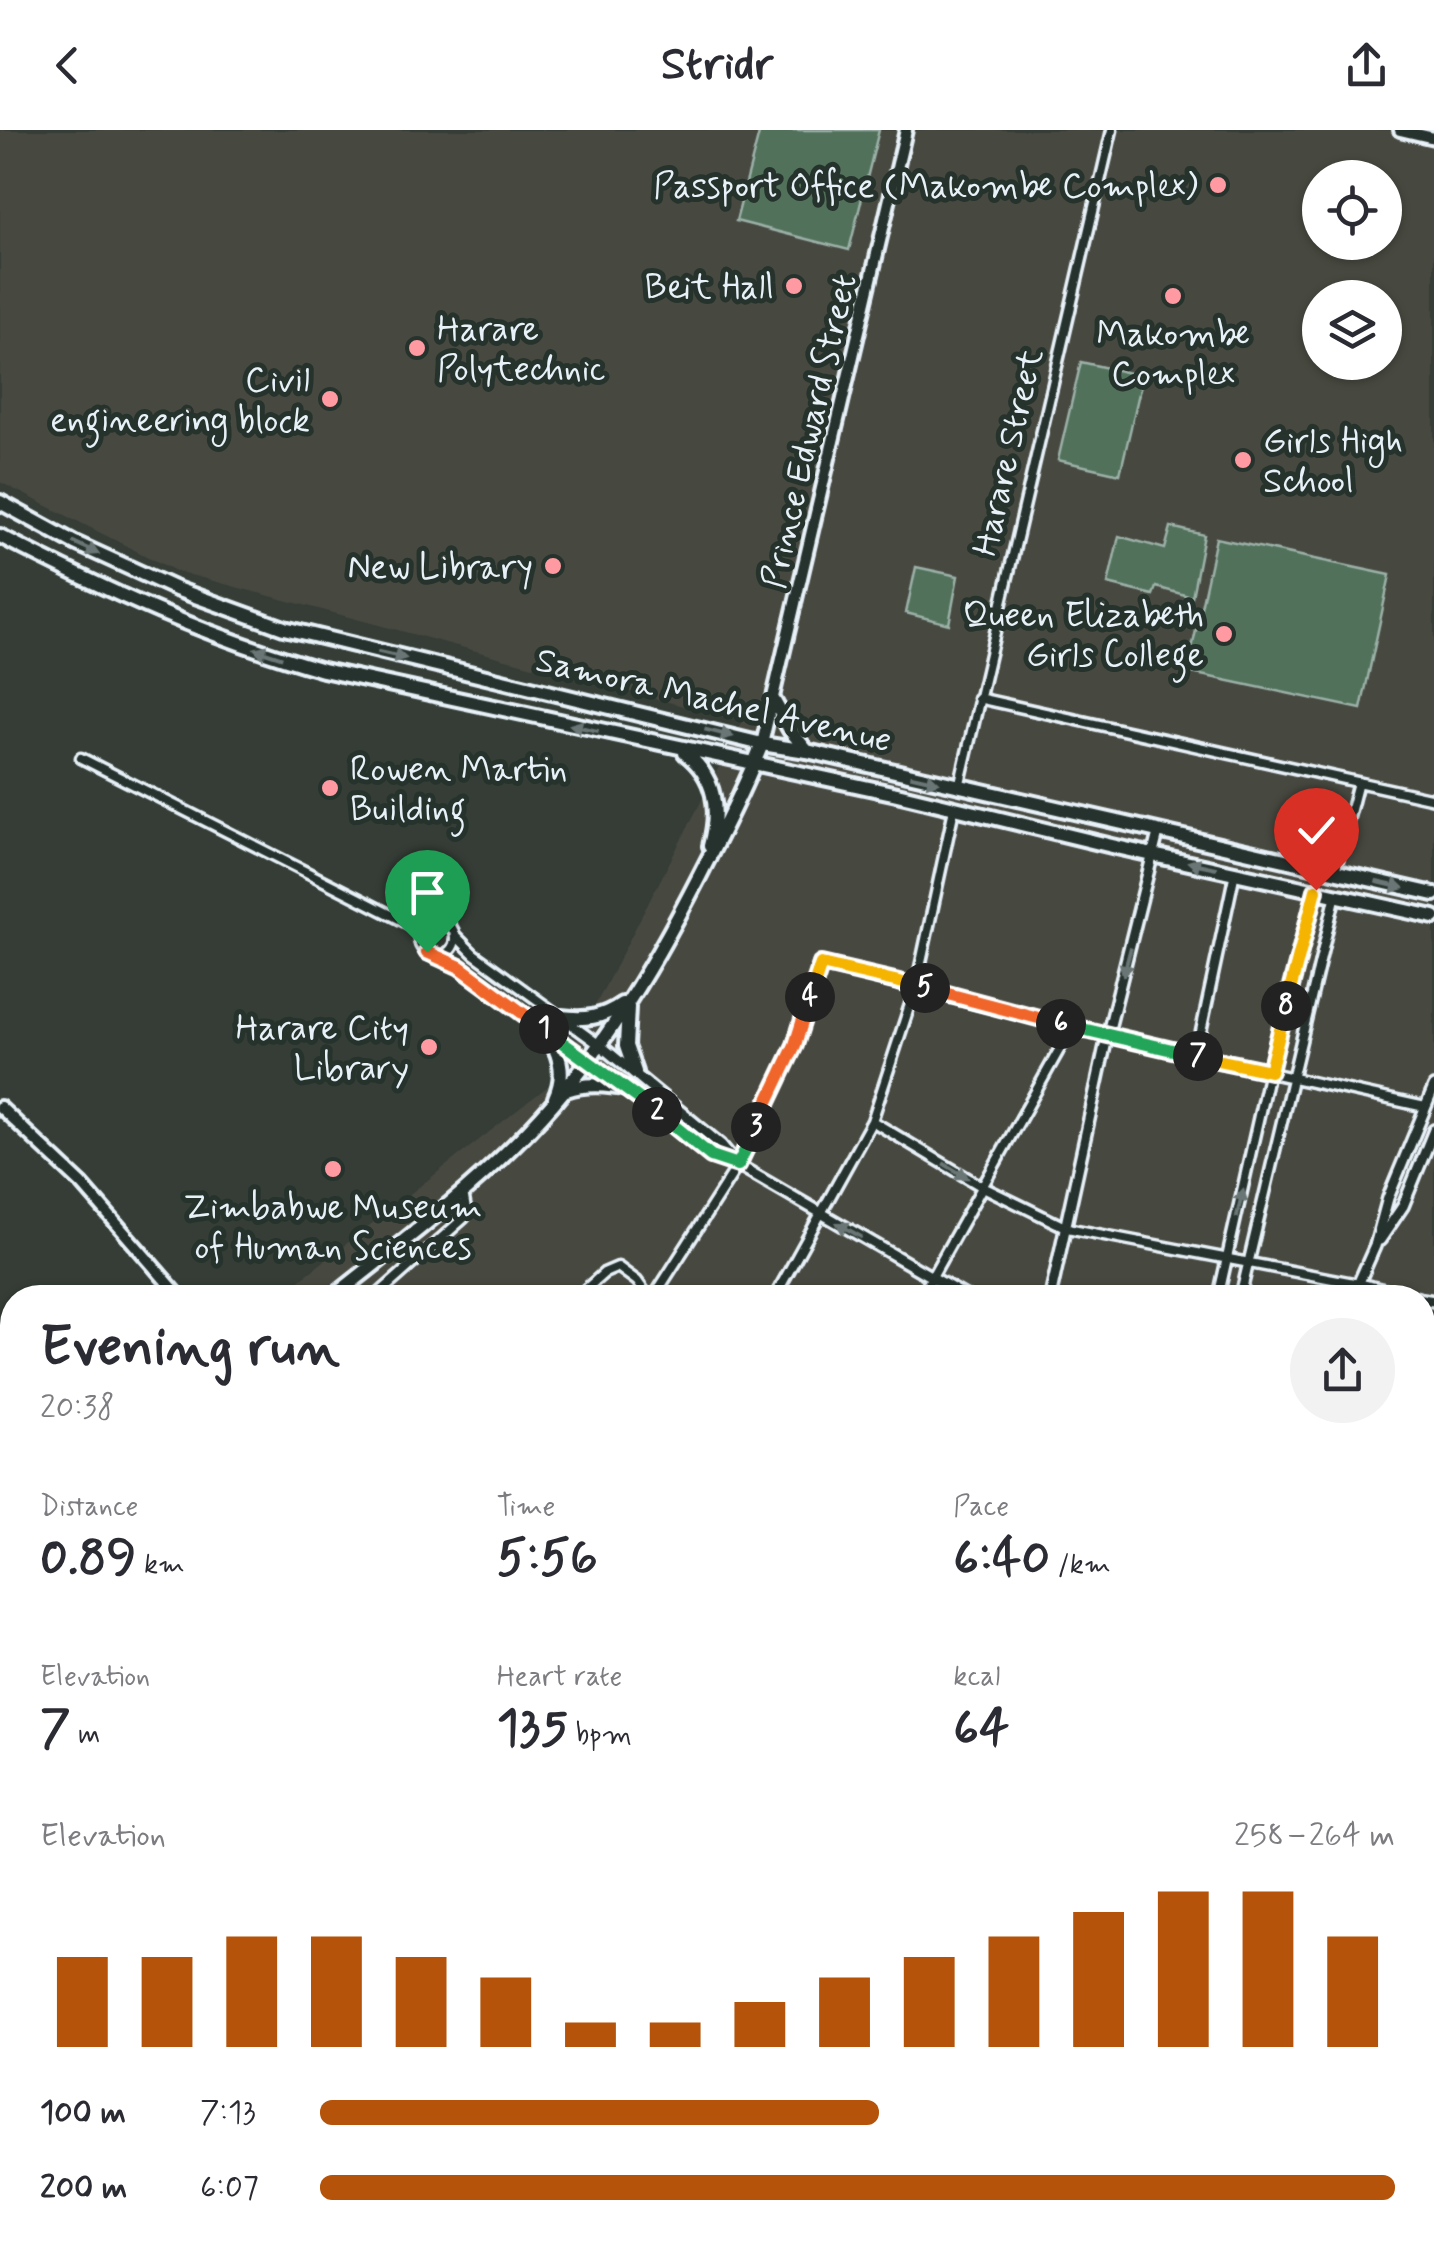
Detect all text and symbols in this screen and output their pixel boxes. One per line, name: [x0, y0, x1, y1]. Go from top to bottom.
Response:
text: Stridr: [661, 36, 773, 95]
icon: back: [40, 38, 95, 93]
icon: share: [1339, 38, 1394, 93]
map controls: [1302, 160, 1402, 380]
button: locate: [1302, 160, 1402, 260]
place label: Passport Office (Makombe Complex): [653, 164, 1198, 210]
marker: Passport Office (Makombe Complex): [1207, 174, 1229, 196]
place label: Beit Hall: [645, 265, 774, 311]
street label: Prince Edward Street: [751, 270, 869, 593]
marker: Beit Hall: [783, 275, 805, 297]
button: layers: [1302, 280, 1402, 380]
marker: Makombe Complex: [1162, 285, 1184, 307]
place label: Harare Polytechnic: [437, 307, 606, 393]
place label: Makombe Complex: [1096, 312, 1250, 398]
marker: Harare Polytechnic: [406, 337, 428, 359]
street label: Harare Street: [963, 344, 1055, 561]
place label: Civil engineering block: [50, 358, 310, 448]
marker: Civil engineering block: [319, 388, 341, 410]
place label: Girls High School: [1263, 419, 1403, 505]
marker: Girls High School: [1232, 449, 1254, 471]
one-way arrow: [72, 539, 101, 556]
place label: New Library: [347, 545, 533, 591]
marker: New Library: [542, 555, 564, 577]
place label: Queen Elizabeth Girls College: [963, 593, 1204, 683]
marker: Queen Elizabeth Girls College: [1213, 623, 1235, 645]
street label: Samora Machel Avenue: [531, 638, 896, 764]
one-way arrow: [252, 645, 282, 660]
one-way arrow: [377, 648, 408, 663]
one-way arrow: [568, 720, 599, 735]
one-way arrow: [704, 726, 735, 741]
place label: Rowen Martin Building: [350, 747, 567, 837]
one-way arrow: [910, 772, 941, 787]
marker: Rowen Martin Building: [319, 777, 341, 799]
pin: [1274, 788, 1359, 891]
icon: check: [1289, 803, 1344, 858]
pin: [385, 850, 470, 953]
one-way arrow: [1186, 857, 1217, 872]
icon: arrive: [400, 865, 455, 920]
one-way arrow: [1375, 877, 1406, 893]
one-way arrow: [1119, 947, 1134, 978]
pin: 5: [900, 963, 950, 1013]
text: 5: [917, 969, 933, 1006]
pin: 4: [785, 972, 835, 1022]
text: 4: [802, 978, 818, 1015]
pin: 8: [1261, 981, 1311, 1031]
text: 8: [1278, 987, 1294, 1024]
pin: 6: [1036, 999, 1086, 1049]
pin: 1: [519, 1004, 569, 1054]
text: 6: [1054, 1005, 1068, 1042]
place label: Harare City Library: [235, 1006, 409, 1092]
text: 1: [538, 1010, 550, 1047]
pin: 7: [1173, 1031, 1223, 1081]
marker: Harare City Library: [418, 1036, 440, 1058]
text: 7: [1190, 1037, 1207, 1074]
pin: 2: [632, 1087, 682, 1137]
text: 2: [650, 1093, 664, 1130]
pin: 3: [731, 1102, 781, 1152]
text: 3: [750, 1108, 762, 1145]
marker: Zimbabwe Museum of Human Sciences: [322, 1158, 344, 1180]
one-way arrow: [942, 1162, 970, 1179]
place label: Zimbabwe Museum of Human Sciences: [184, 1185, 482, 1271]
one-way arrow: [1233, 1187, 1248, 1218]
one-way arrow: [834, 1222, 863, 1239]
text: Evening run: [40, 1313, 340, 1385]
button: share: [1290, 1318, 1395, 1423]
text: 20:38: [40, 1387, 115, 1429]
text: Distance: [40, 1489, 138, 1526]
text: Time: [497, 1489, 555, 1526]
text: Pace: [953, 1489, 1009, 1526]
text: 0.89: [40, 1526, 136, 1592]
text: 5:56: [497, 1526, 598, 1592]
text: 6:40: [953, 1526, 1050, 1592]
text: km: [136, 1547, 185, 1584]
text: /km: [1050, 1547, 1111, 1584]
text: Elevation: [40, 1659, 150, 1696]
text: Heart rate: [497, 1659, 622, 1696]
text: kcal: [953, 1659, 1000, 1696]
text: 7: [40, 1696, 70, 1762]
text: 135: [497, 1696, 568, 1762]
text: 64: [953, 1696, 1009, 1762]
text: m: [70, 1717, 100, 1754]
text: bpm: [568, 1717, 632, 1754]
text: Elevation: [40, 1815, 166, 1857]
text: 258–264 m: [1234, 1815, 1395, 1857]
text: 100 m: [40, 2092, 126, 2134]
text: 7:13: [200, 2092, 256, 2134]
text: 200 m: [40, 2167, 127, 2209]
text: 6:07: [200, 2167, 259, 2209]

